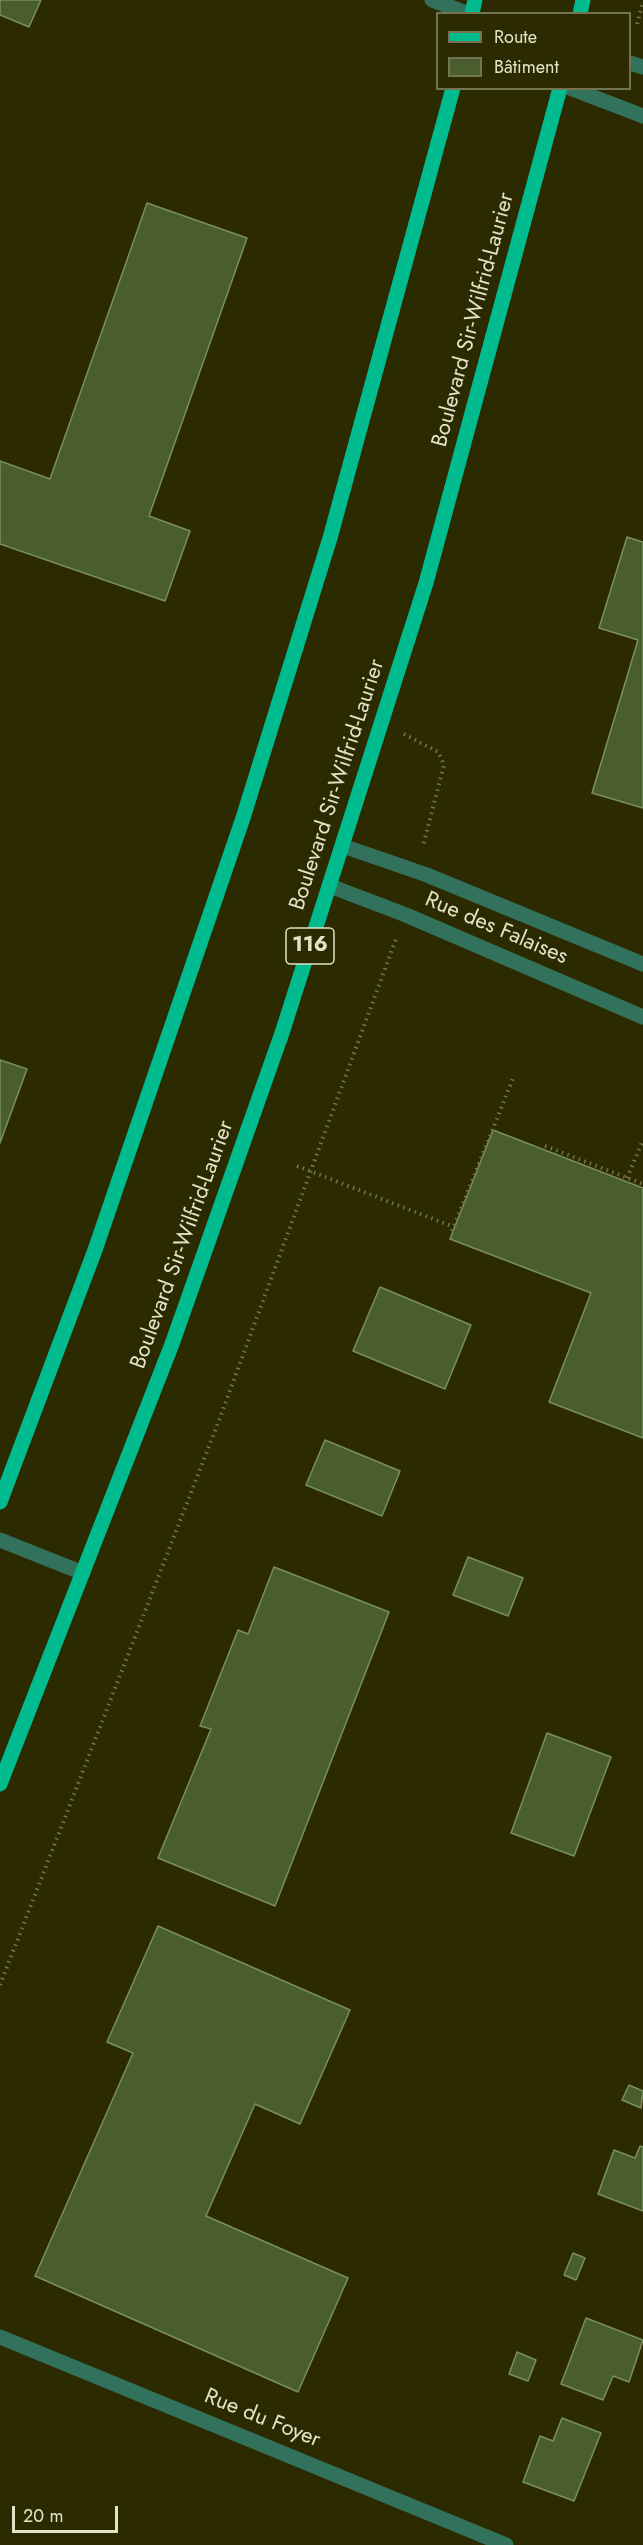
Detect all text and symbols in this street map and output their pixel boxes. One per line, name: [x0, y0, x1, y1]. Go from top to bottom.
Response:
legend: [436, 12, 631, 90]
text: Route: [494, 24, 537, 50]
text: Bâtiment: [494, 54, 559, 80]
street label: Boulevard Sir-Wilfrid-Laurier: [427, 190, 521, 450]
street label: Boulevard Sir-Wilfrid-Laurier: [285, 656, 391, 914]
street label: Rue des Falaises: [421, 887, 571, 971]
road number: 116: [286, 928, 334, 964]
street label: Boulevard Sir-Wilfrid-Laurier: [126, 1117, 240, 1373]
street label: Rue du Foyer: [200, 2384, 324, 2454]
scale bar: [15, 2494, 122, 2532]
text: 20 m: [23, 2503, 63, 2529]

